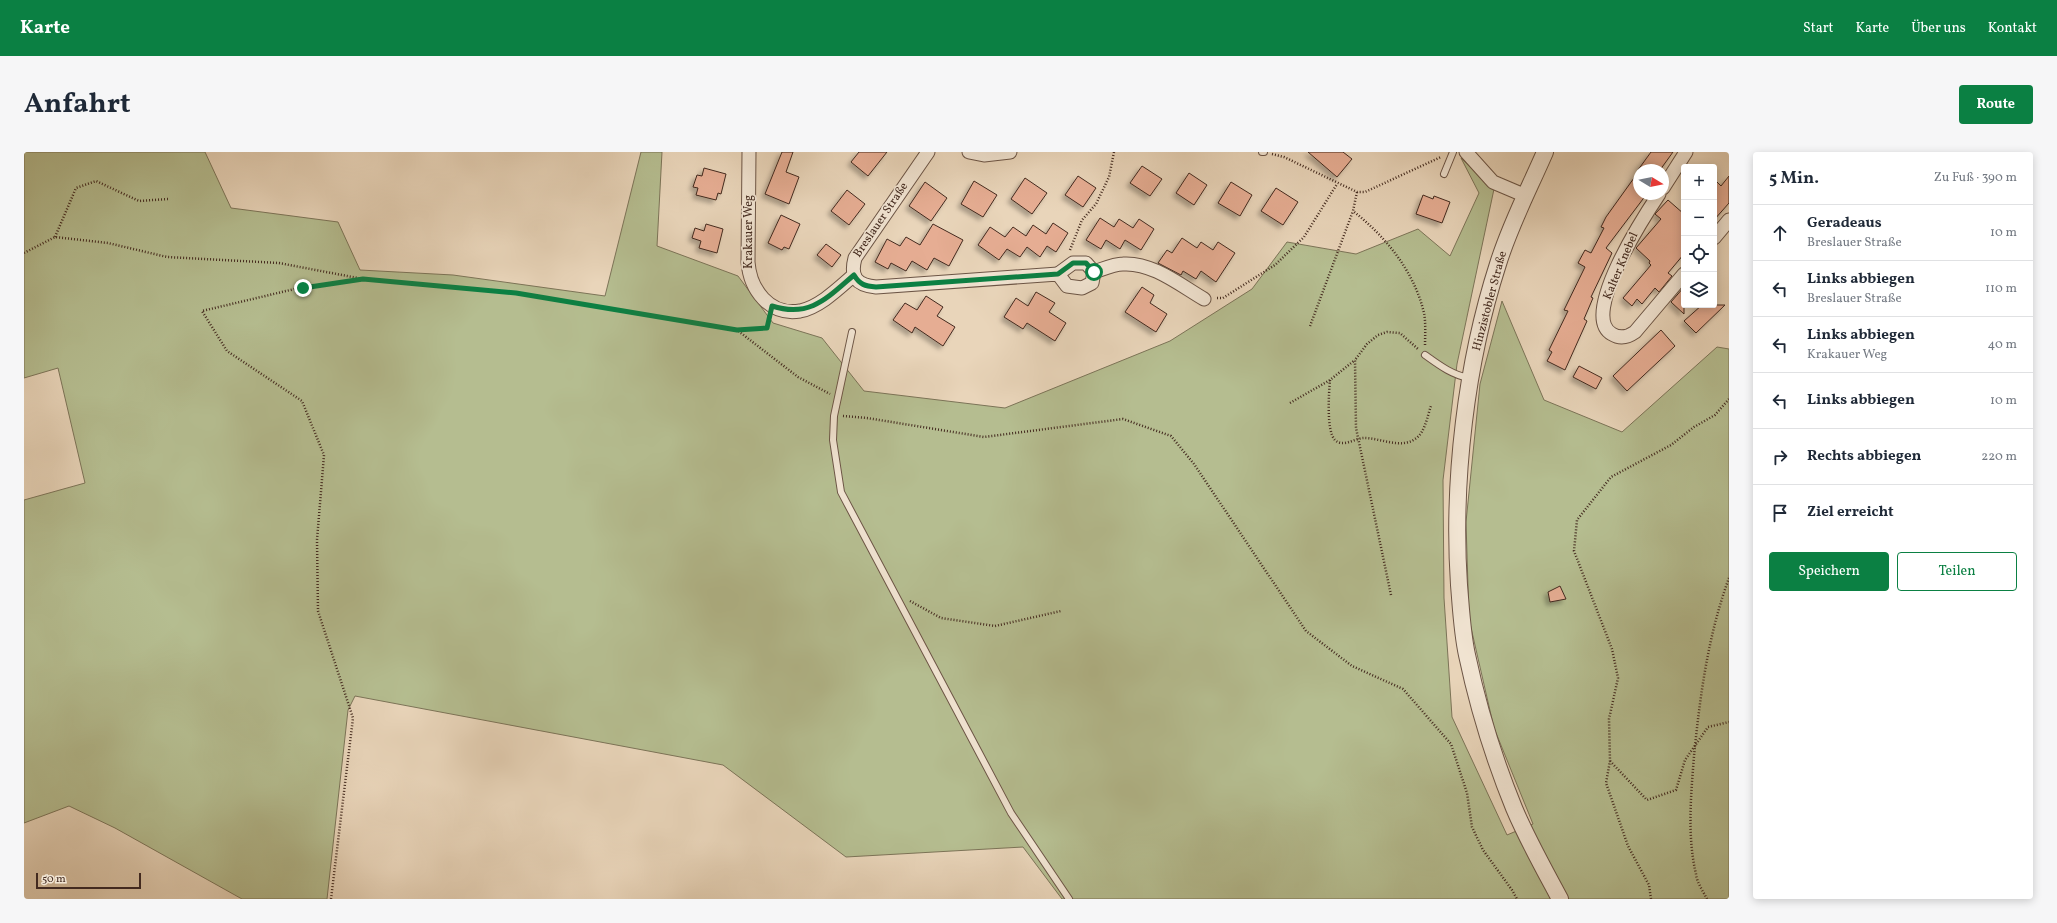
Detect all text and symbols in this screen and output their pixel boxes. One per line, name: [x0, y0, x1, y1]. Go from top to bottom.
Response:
text: Karte: [20, 15, 70, 41]
text: Start: [1803, 19, 1833, 38]
text: Karte: [1855, 19, 1889, 38]
text: Über uns: [1911, 19, 1966, 38]
text: Kontakt: [1988, 19, 2037, 38]
text: Anfahrt: [24, 85, 131, 124]
button: Route: [1959, 85, 2033, 124]
north arrow: [1633, 164, 1669, 200]
map controls: [1681, 164, 1717, 308]
button: +: [1681, 164, 1717, 200]
text: 5 Min.: [1769, 167, 1819, 190]
text: Zu Fuß · 390 m: [1934, 169, 2017, 187]
street label: Breslauer Straße: [850, 179, 912, 261]
street label: Krakauer Weg: [741, 195, 757, 269]
button: −: [1681, 200, 1717, 236]
text: Geradeaus: [1807, 213, 1882, 234]
icon: ahead: [1769, 222, 1791, 244]
text: 10 m: [1990, 224, 2017, 242]
street label: Kalter Knebel: [1600, 229, 1643, 302]
text: Breslauer Straße: [1807, 234, 1902, 252]
button: locate: [1681, 236, 1717, 272]
street label: Hinzistobler Straße: [1469, 249, 1511, 353]
route start: [1085, 263, 1103, 281]
text: Links abbiegen: [1807, 269, 1915, 290]
button: layers: [1681, 272, 1717, 308]
icon: left: [1769, 278, 1791, 300]
route end: [294, 279, 312, 297]
text: 110 m: [1985, 280, 2017, 298]
text: Breslauer Straße: [1807, 290, 1902, 308]
text: Links abbiegen: [1807, 325, 1915, 346]
icon: left: [1769, 334, 1791, 356]
text: 40 m: [1988, 336, 2017, 354]
text: Krakauer Weg: [1807, 346, 1887, 364]
icon: left: [1769, 390, 1791, 412]
text: Links abbiegen: [1807, 390, 1915, 411]
text: 10 m: [1990, 392, 2017, 410]
icon: right: [1769, 446, 1791, 468]
text: Rechts abbiegen: [1807, 446, 1922, 467]
text: 220 m: [1981, 448, 2017, 466]
icon: arrive: [1769, 502, 1791, 524]
text: Ziel erreicht: [1807, 502, 1894, 523]
button: Speichern: [1769, 552, 1889, 591]
button: Teilen: [1897, 552, 2017, 591]
scale bar: [36, 871, 141, 890]
text: 50 m: [42, 872, 66, 887]

